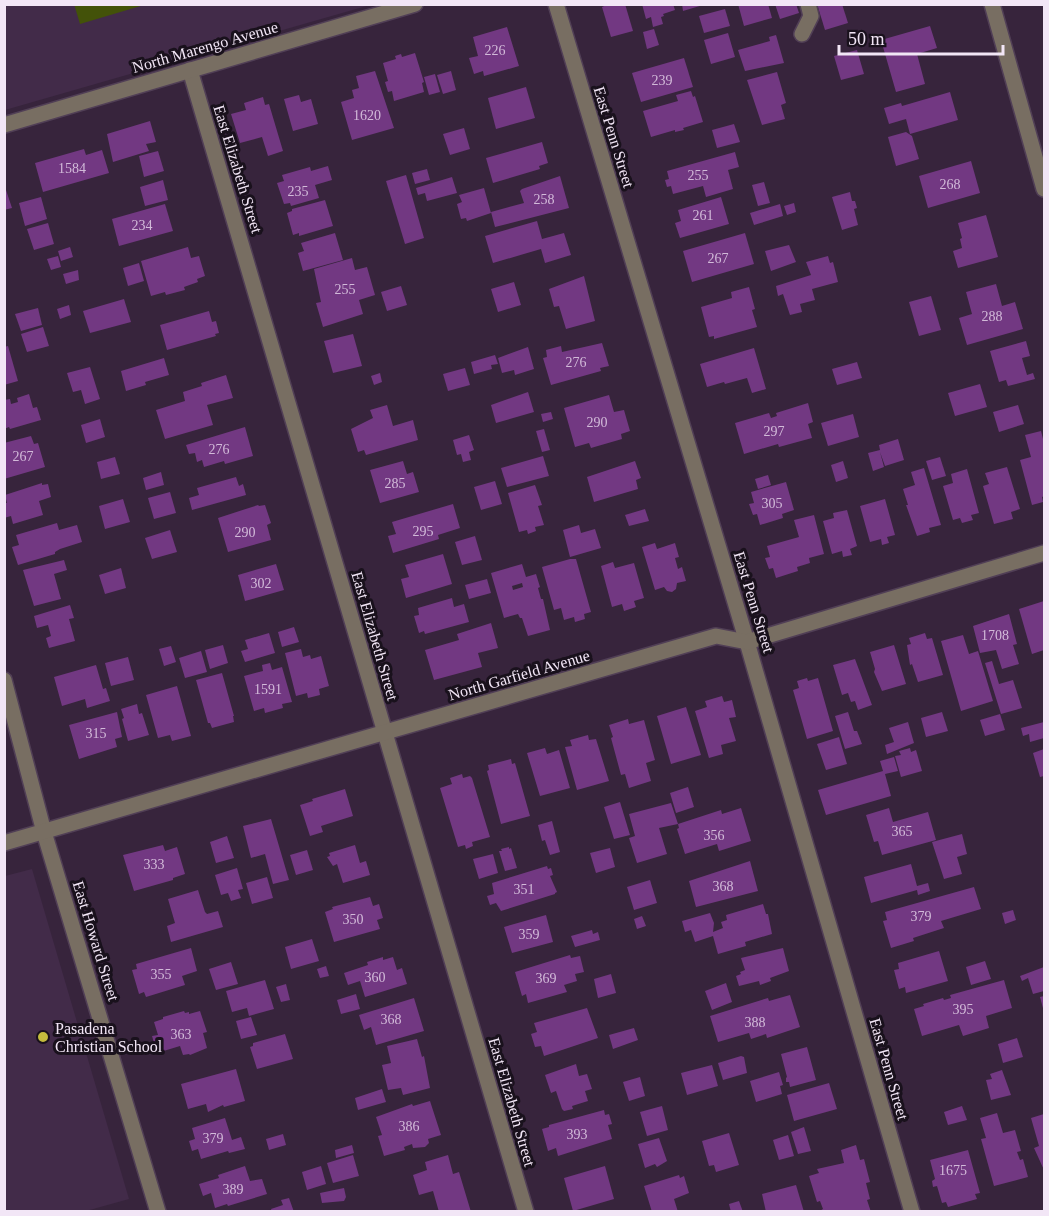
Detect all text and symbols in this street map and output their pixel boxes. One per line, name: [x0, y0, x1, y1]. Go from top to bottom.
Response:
street label: North Marengo Avenue: [130, 18, 280, 77]
scale bar: [839, 18, 1002, 56]
text: 50 m: [848, 29, 885, 49]
house number: 226: [485, 43, 506, 58]
house number: 239: [652, 73, 673, 88]
street label: East Penn Street: [591, 84, 638, 190]
street label: East Elizabeth Street: [210, 103, 266, 236]
house number: 1620: [353, 108, 381, 123]
house number: 1584: [58, 161, 86, 176]
house number: 255: [688, 168, 709, 183]
house number: 268: [940, 177, 961, 192]
house number: 235: [288, 184, 309, 199]
house number: 258: [534, 192, 555, 207]
house number: 261: [693, 208, 714, 223]
house number: 234: [132, 218, 153, 233]
house number: 267: [708, 251, 729, 266]
house number: 255: [335, 282, 356, 297]
house number: 288: [982, 309, 1003, 324]
house number: 276: [566, 355, 587, 370]
house number: 290: [587, 415, 608, 430]
house number: 297: [764, 424, 785, 439]
house number: 276: [209, 442, 230, 457]
house number: 267: [13, 449, 34, 464]
house number: 285: [385, 476, 406, 491]
house number: 305: [762, 496, 783, 511]
house number: 295: [413, 524, 434, 539]
house number: 290: [235, 525, 256, 540]
street label: East Penn Street: [731, 549, 778, 655]
street label: East Elizabeth Street: [348, 570, 402, 703]
house number: 302: [251, 576, 272, 591]
house number: 1708: [981, 628, 1009, 643]
street label: North Garfield Avenue: [446, 647, 592, 703]
house number: 1591: [254, 682, 282, 697]
house number: 315: [86, 726, 107, 741]
house number: 365: [892, 824, 913, 839]
house number: 356: [704, 828, 725, 843]
house number: 333: [144, 857, 165, 872]
street label: East Howard Street: [70, 879, 122, 1004]
house number: 368: [713, 879, 734, 894]
house number: 351: [514, 882, 535, 897]
house number: 379: [911, 909, 932, 924]
house number: 350: [343, 912, 364, 927]
house number: 359: [519, 927, 540, 942]
house number: 355: [151, 967, 172, 982]
house number: 360: [365, 970, 386, 985]
house number: 369: [536, 971, 557, 986]
house number: 395: [953, 1002, 974, 1017]
house number: 368: [381, 1012, 402, 1027]
house number: 388: [745, 1015, 766, 1030]
street label: East Penn Street: [866, 1016, 912, 1122]
place label: Pasadena Christian School: [55, 1020, 163, 1055]
house number: 363: [171, 1027, 192, 1042]
marker: Pasadena Christian School: [36, 1030, 50, 1044]
street label: East Elizabeth Street: [485, 1036, 539, 1169]
house number: 386: [399, 1119, 420, 1134]
house number: 393: [567, 1127, 588, 1142]
house number: 379: [203, 1131, 224, 1146]
house number: 1675: [939, 1163, 967, 1178]
house number: 389: [223, 1182, 244, 1197]

